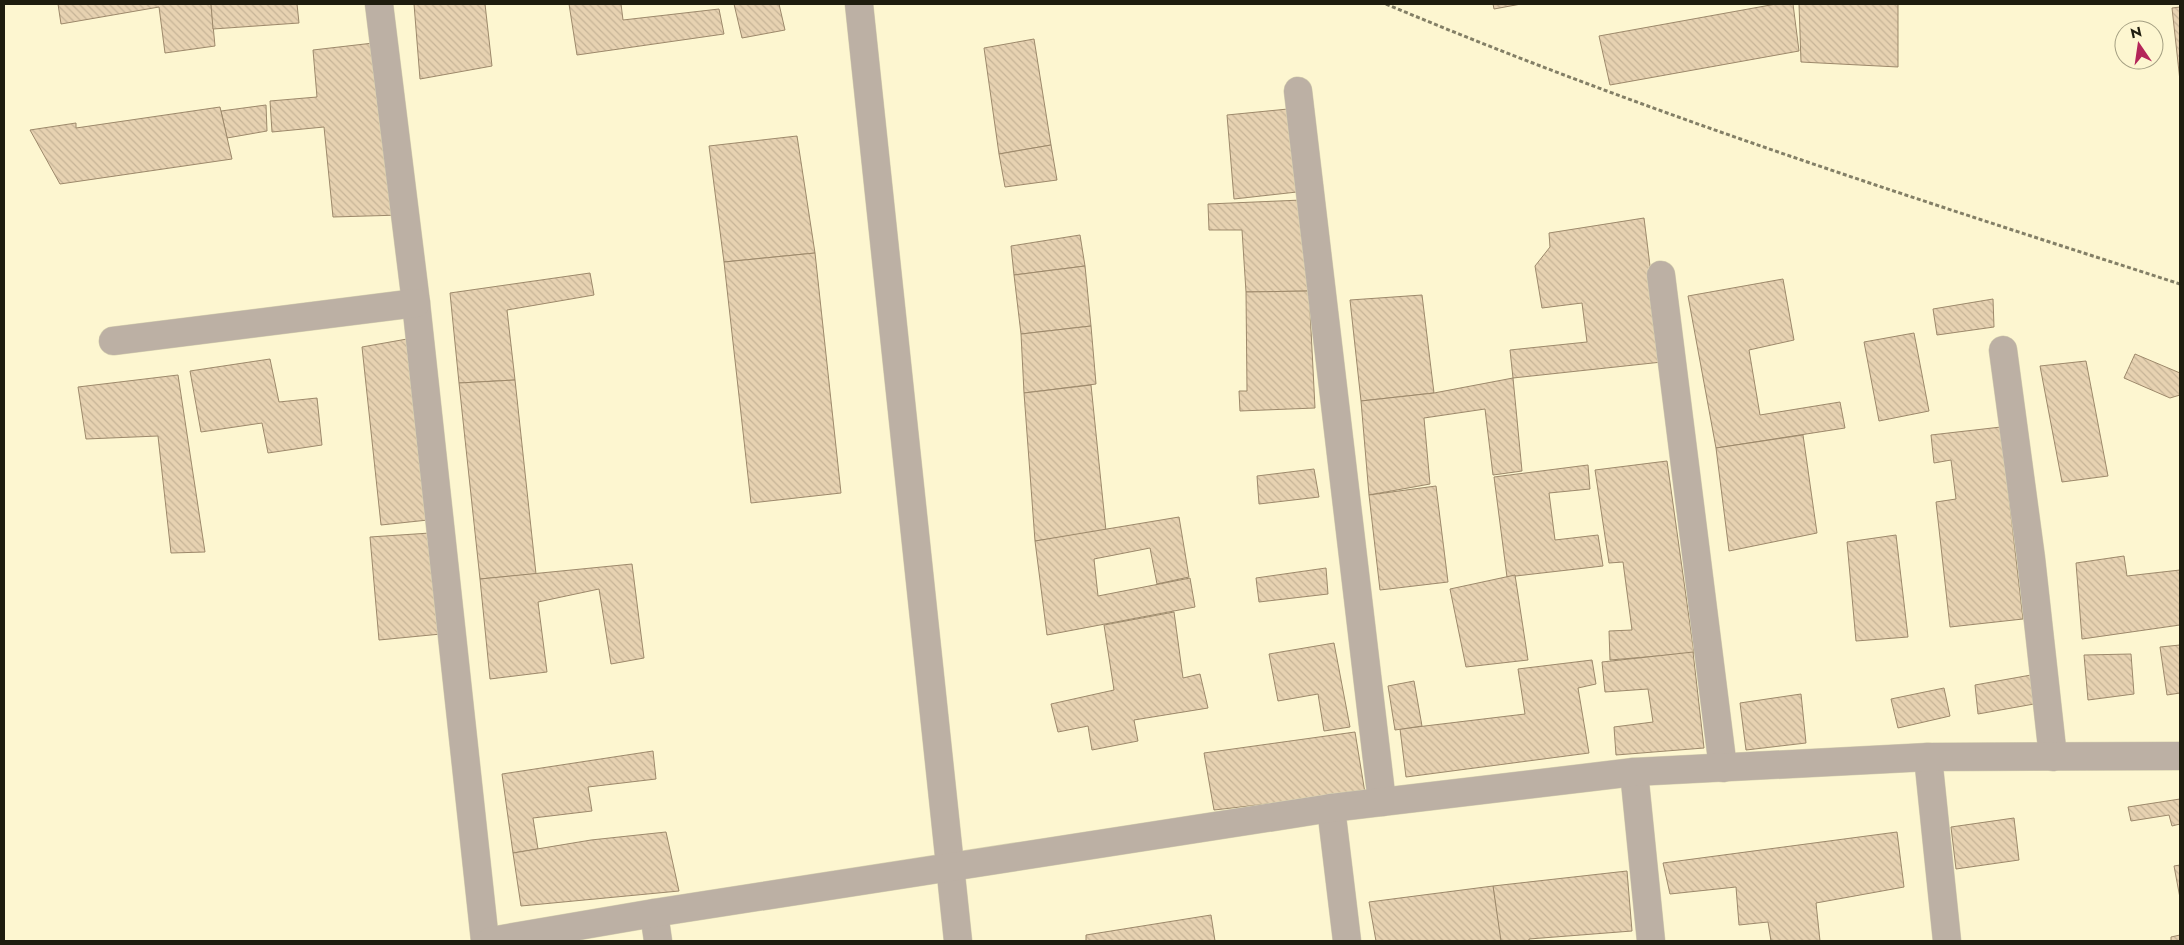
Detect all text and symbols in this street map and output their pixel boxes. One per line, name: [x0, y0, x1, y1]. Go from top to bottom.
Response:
north arrow: [2114, 20, 2164, 70]
text: N: [2128, 21, 2144, 43]

